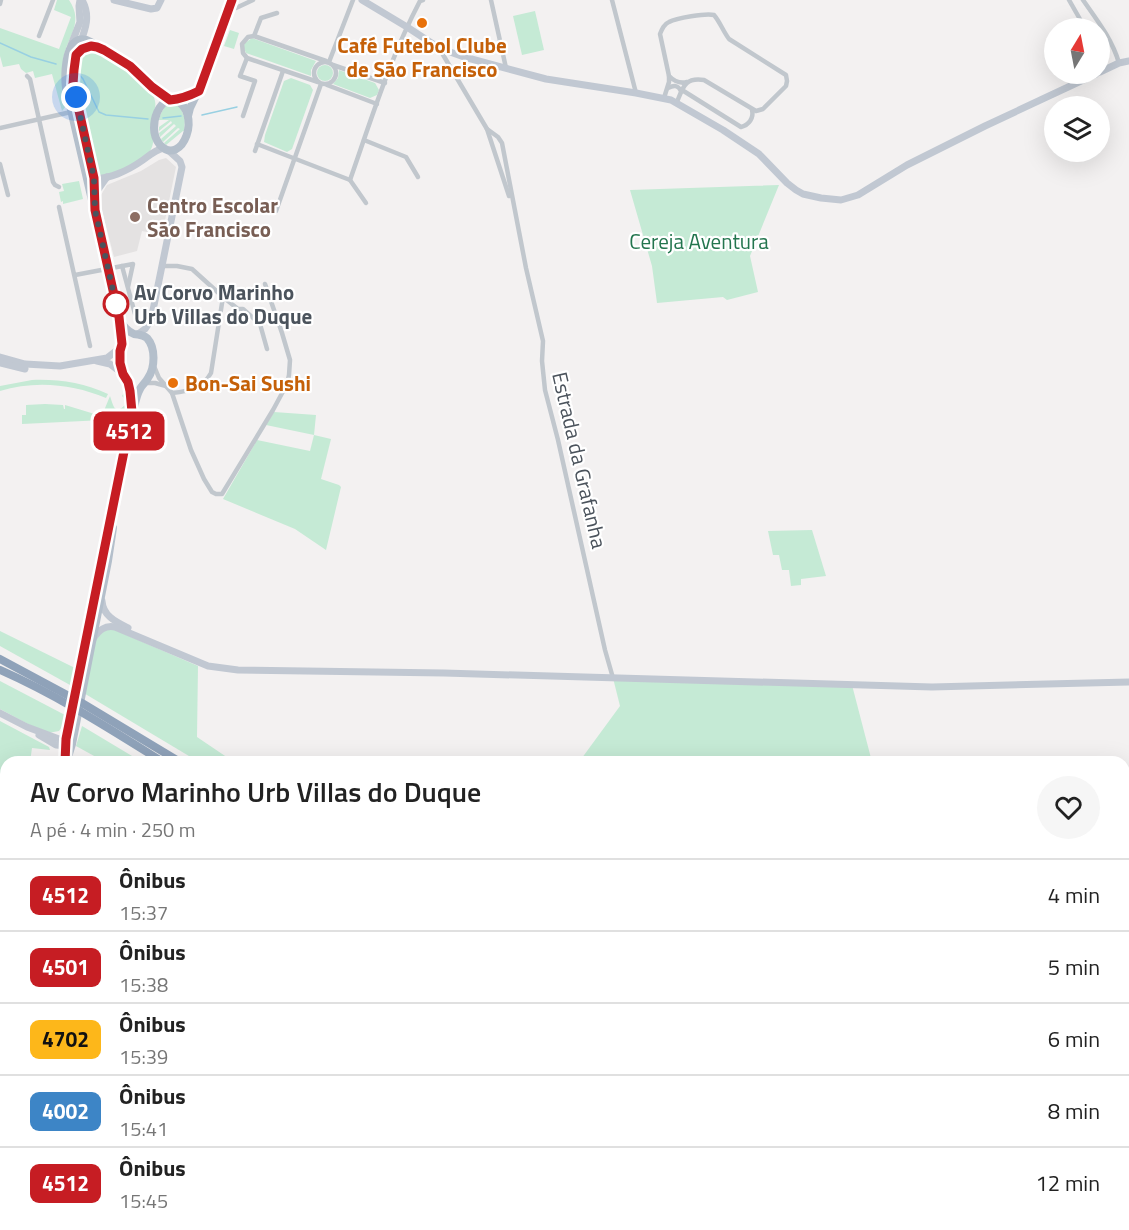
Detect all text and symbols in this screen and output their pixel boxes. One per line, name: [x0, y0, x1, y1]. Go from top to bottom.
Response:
marker: Café Futebol Clube de São Francisco: [415, 16, 429, 30]
north arrow: [1044, 18, 1110, 84]
map controls: [1044, 18, 1110, 162]
place label: Café Futebol Clube de São Francisco: [337, 29, 507, 85]
your location: [61, 82, 91, 112]
button: layers: [1044, 96, 1110, 162]
place label: Centro Escolar São Francisco: [147, 189, 278, 245]
marker: Centro Escolar São Francisco: [128, 210, 142, 224]
park label: Cereja Aventura: [629, 225, 769, 257]
place label: Av Corvo Marinho Urb Villas do Duque: [134, 276, 312, 332]
marker: Av Corvo Marinho Urb Villas do Duque: [103, 291, 129, 317]
place label: Bon-Sai Sushi: [185, 367, 311, 399]
street label: Estrada da Grafanha: [544, 369, 616, 552]
marker: Bon-Sai Sushi: [166, 376, 180, 390]
line badge: 4512: [87, 412, 171, 450]
text: 4512: [105, 415, 153, 447]
text: Av Corvo Marinho Urb Villas do Duque: [30, 770, 481, 813]
button: heart: [1037, 776, 1100, 839]
text: A pé · 4 min · 250 m: [30, 814, 195, 845]
text: Ônibus: [119, 863, 186, 897]
text: 4 min: [1048, 878, 1100, 912]
text: 4512: [42, 879, 89, 911]
text: 15:37: [119, 897, 168, 928]
text: Ônibus: [119, 935, 186, 969]
text: 5 min: [1048, 950, 1100, 984]
text: 4501: [42, 951, 89, 983]
text: 15:38: [119, 969, 168, 1000]
text: Ônibus: [119, 1007, 186, 1041]
text: 6 min: [1048, 1022, 1100, 1056]
text: 4702: [42, 1023, 89, 1055]
text: 15:39: [119, 1041, 168, 1072]
text: Ônibus: [119, 1079, 186, 1113]
text: 8 min: [1048, 1094, 1100, 1128]
text: 4002: [42, 1095, 89, 1127]
text: 15:41: [119, 1113, 168, 1144]
text: Ônibus: [119, 1151, 186, 1185]
text: 12 min: [1035, 1166, 1100, 1200]
text: 4512: [42, 1167, 89, 1199]
text: 15:45: [119, 1185, 168, 1216]

